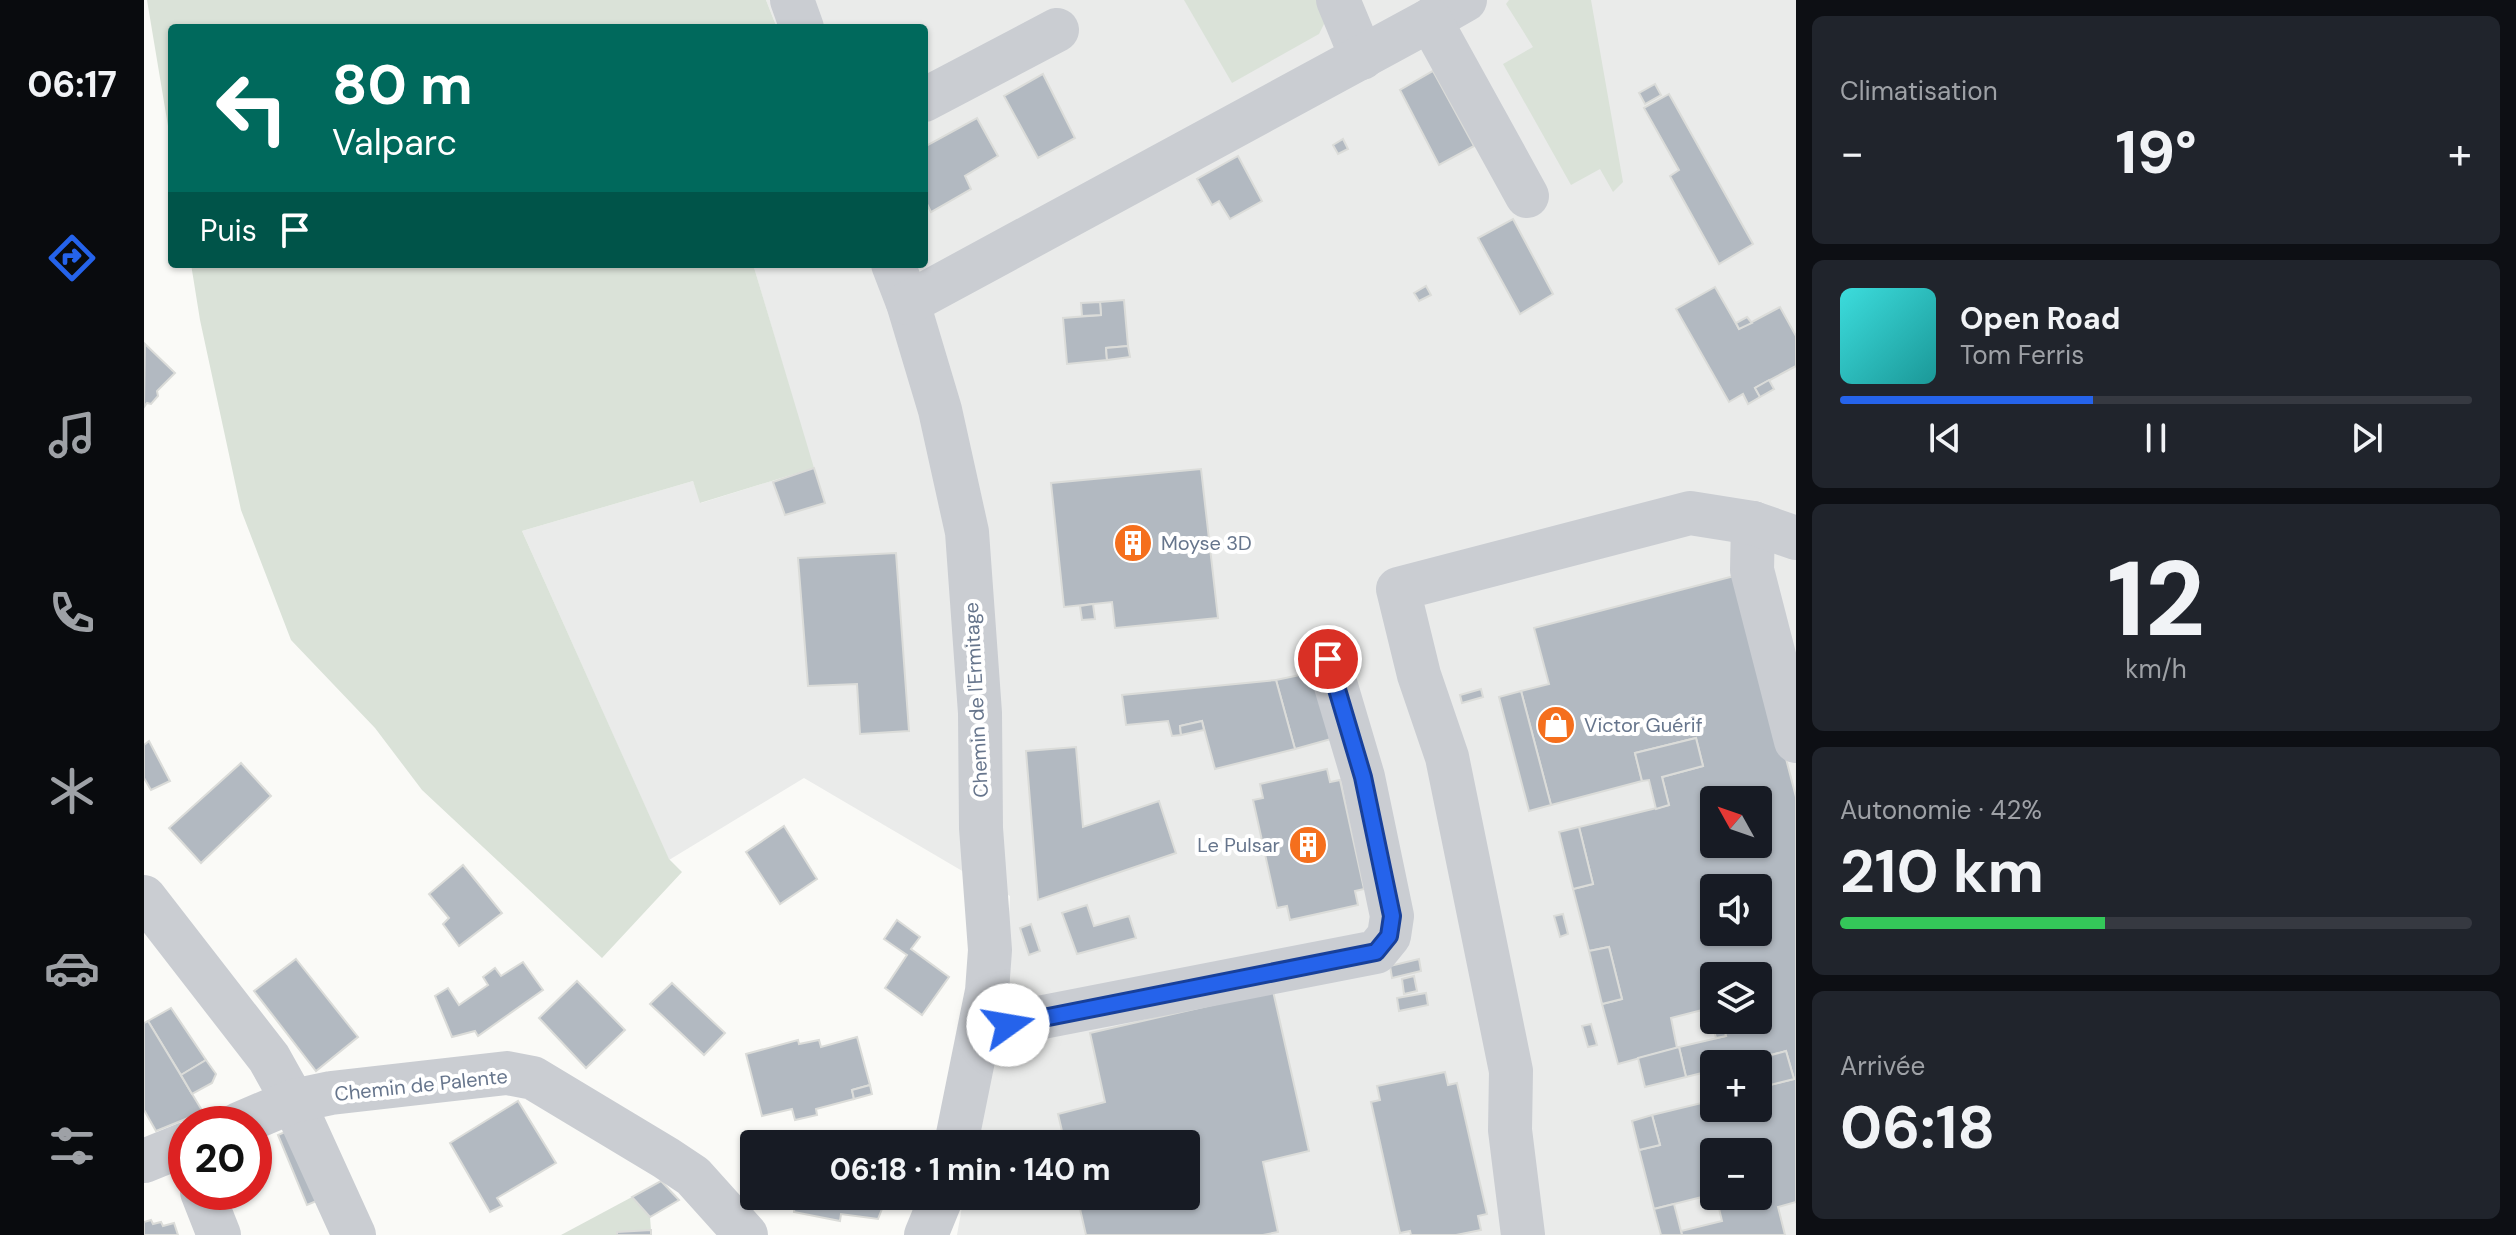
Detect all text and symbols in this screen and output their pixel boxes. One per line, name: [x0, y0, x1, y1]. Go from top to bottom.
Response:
text: 80 m: [332, 48, 473, 121]
icon: left: [200, 56, 304, 160]
text: 06:17: [27, 61, 117, 108]
text: Climatisation: [1840, 74, 1998, 108]
text: 19°: [2115, 113, 2197, 192]
text: Valparc: [332, 119, 457, 166]
text: −: [1840, 124, 1864, 182]
text: +: [2448, 124, 2472, 182]
icon: arrive: [273, 208, 317, 252]
text: Puis: [200, 211, 257, 250]
icon: directions: [44, 230, 100, 286]
text: Open Road: [1960, 299, 2120, 338]
text: Tom Ferris: [1960, 338, 2084, 372]
icon: music: [44, 407, 100, 463]
icon: previous: [1923, 416, 1967, 460]
icon: pause: [2134, 416, 2178, 460]
icon: next: [2345, 416, 2389, 460]
building icon: Moyse 3D: [1112, 522, 1154, 564]
place label: Moyse 3D: [1161, 530, 1252, 556]
text: 12: [2107, 532, 2205, 667]
icon: phone: [44, 585, 100, 641]
street label: Chemin de l'Ermitage: [958, 602, 994, 798]
pin: [1294, 625, 1362, 693]
icon: arrive: [1306, 637, 1350, 681]
text: km/h: [2125, 652, 2187, 686]
shop icon: Victor Guérif: [1535, 704, 1577, 746]
place label: Victor Guérif: [1584, 712, 1703, 738]
icon: climate: [44, 763, 100, 819]
north arrow: [1700, 786, 1772, 858]
map controls: [1700, 786, 1772, 1210]
text: Autonomie · 42%: [1840, 793, 2042, 827]
building icon: Le Pulsar: [1287, 824, 1329, 866]
place label: Le Pulsar: [1197, 832, 1280, 858]
text: 210 km: [1840, 832, 2044, 911]
button: sound: [1700, 874, 1772, 946]
icon: car: [44, 940, 100, 996]
button: layers: [1700, 962, 1772, 1034]
position arrow: [966, 983, 1050, 1067]
text: Arrivée: [1840, 1049, 1925, 1083]
button: +: [1700, 1050, 1772, 1122]
street label: Chemin de Palente: [333, 1063, 509, 1107]
text: 06:18: [1840, 1088, 1995, 1167]
speed limit sign: 20: [168, 1106, 272, 1210]
icon: filters: [44, 1118, 100, 1174]
button: −: [1700, 1138, 1772, 1210]
text: 06:18 · 1 min · 140 m: [830, 1150, 1110, 1189]

